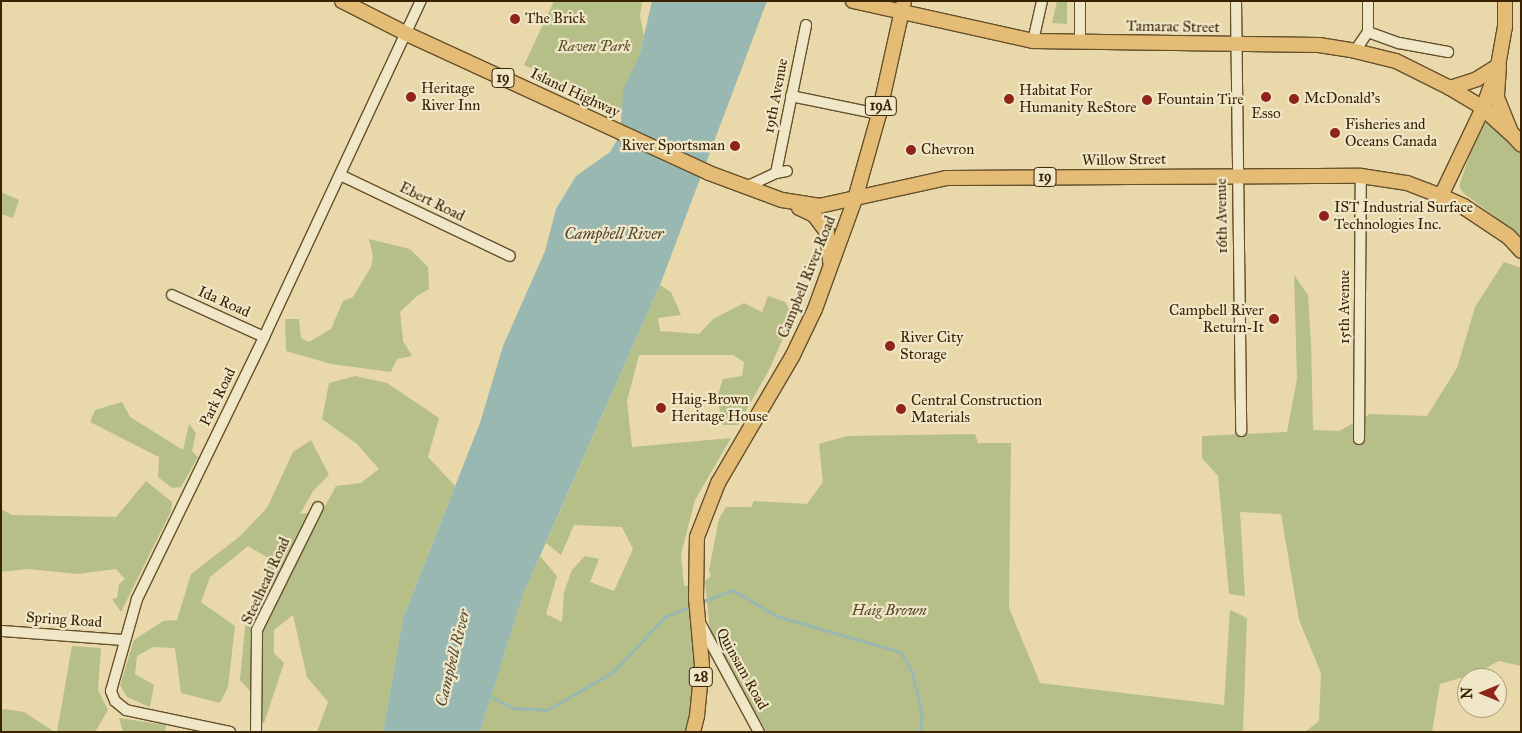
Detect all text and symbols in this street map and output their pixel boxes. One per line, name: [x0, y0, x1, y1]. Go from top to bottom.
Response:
place label: The Brick: [525, 10, 586, 28]
marker: The Brick: [509, 13, 521, 25]
street label: Tamarac Street: [1126, 17, 1220, 37]
park label: Raven Park: [557, 38, 631, 56]
street label: 19th Avenue: [760, 57, 792, 135]
street label: Island Highway: [528, 65, 622, 121]
road number: 19: [490, 66, 516, 90]
place label: Heritage River Inn: [421, 79, 480, 114]
place label: Habitat For Humanity ReStore: [1019, 81, 1137, 116]
place label: McDonald's: [1304, 90, 1380, 108]
marker: Heritage River Inn: [405, 91, 417, 103]
place label: Fountain Tire: [1157, 91, 1243, 109]
marker: Esso: [1260, 91, 1272, 103]
marker: Habitat For Humanity ReStore: [1003, 93, 1015, 105]
marker: McDonald's: [1288, 93, 1300, 105]
road number: 19A: [865, 94, 897, 118]
marker: Fountain Tire: [1141, 94, 1153, 106]
place label: Esso: [1251, 105, 1281, 123]
place label: Fisheries and Oceans Canada: [1345, 115, 1437, 150]
marker: Fisheries and Oceans Canada: [1329, 127, 1341, 139]
place label: River Sportsman: [621, 137, 725, 155]
marker: River Sportsman: [729, 140, 741, 152]
place label: Chevron: [921, 141, 974, 159]
marker: Chevron: [905, 144, 917, 156]
street label: Willow Street: [1082, 150, 1166, 170]
road number: 19: [1032, 166, 1058, 188]
street label: Ebert Road: [396, 178, 468, 226]
street label: 16th Avenue: [1212, 178, 1232, 254]
place label: IST Industrial Surface Technologies Inc.: [1334, 198, 1473, 233]
marker: IST Industrial Surface Technologies Inc.: [1318, 210, 1330, 222]
street label: Campbell River Road: [774, 213, 840, 341]
water label: Campbell River: [564, 224, 664, 244]
street label: 15th Avenue: [1336, 270, 1354, 344]
street label: Ida Road: [195, 283, 253, 321]
place label: Campbell River Return-It: [1169, 301, 1264, 336]
marker: Campbell River Return-It: [1268, 313, 1280, 325]
place label: River City Storage: [900, 328, 963, 363]
marker: River City Storage: [884, 340, 896, 352]
street label: Park Road: [196, 365, 240, 429]
place label: Haig-Brown Heritage House: [671, 390, 768, 425]
place label: Central Construction Materials: [911, 391, 1042, 426]
marker: Haig-Brown Heritage House: [655, 402, 667, 414]
marker: Central Construction Materials: [895, 403, 907, 415]
street label: Steelhead Road: [238, 535, 294, 627]
park label: Haig Brown: [852, 602, 926, 620]
water label: Campbell River: [432, 607, 474, 709]
street label: Spring Road: [25, 608, 103, 632]
street label: Quinsam Road: [712, 625, 772, 713]
road number: 28: [688, 666, 714, 689]
north arrow: [1457, 668, 1507, 718]
text: N: [1459, 687, 1476, 699]

